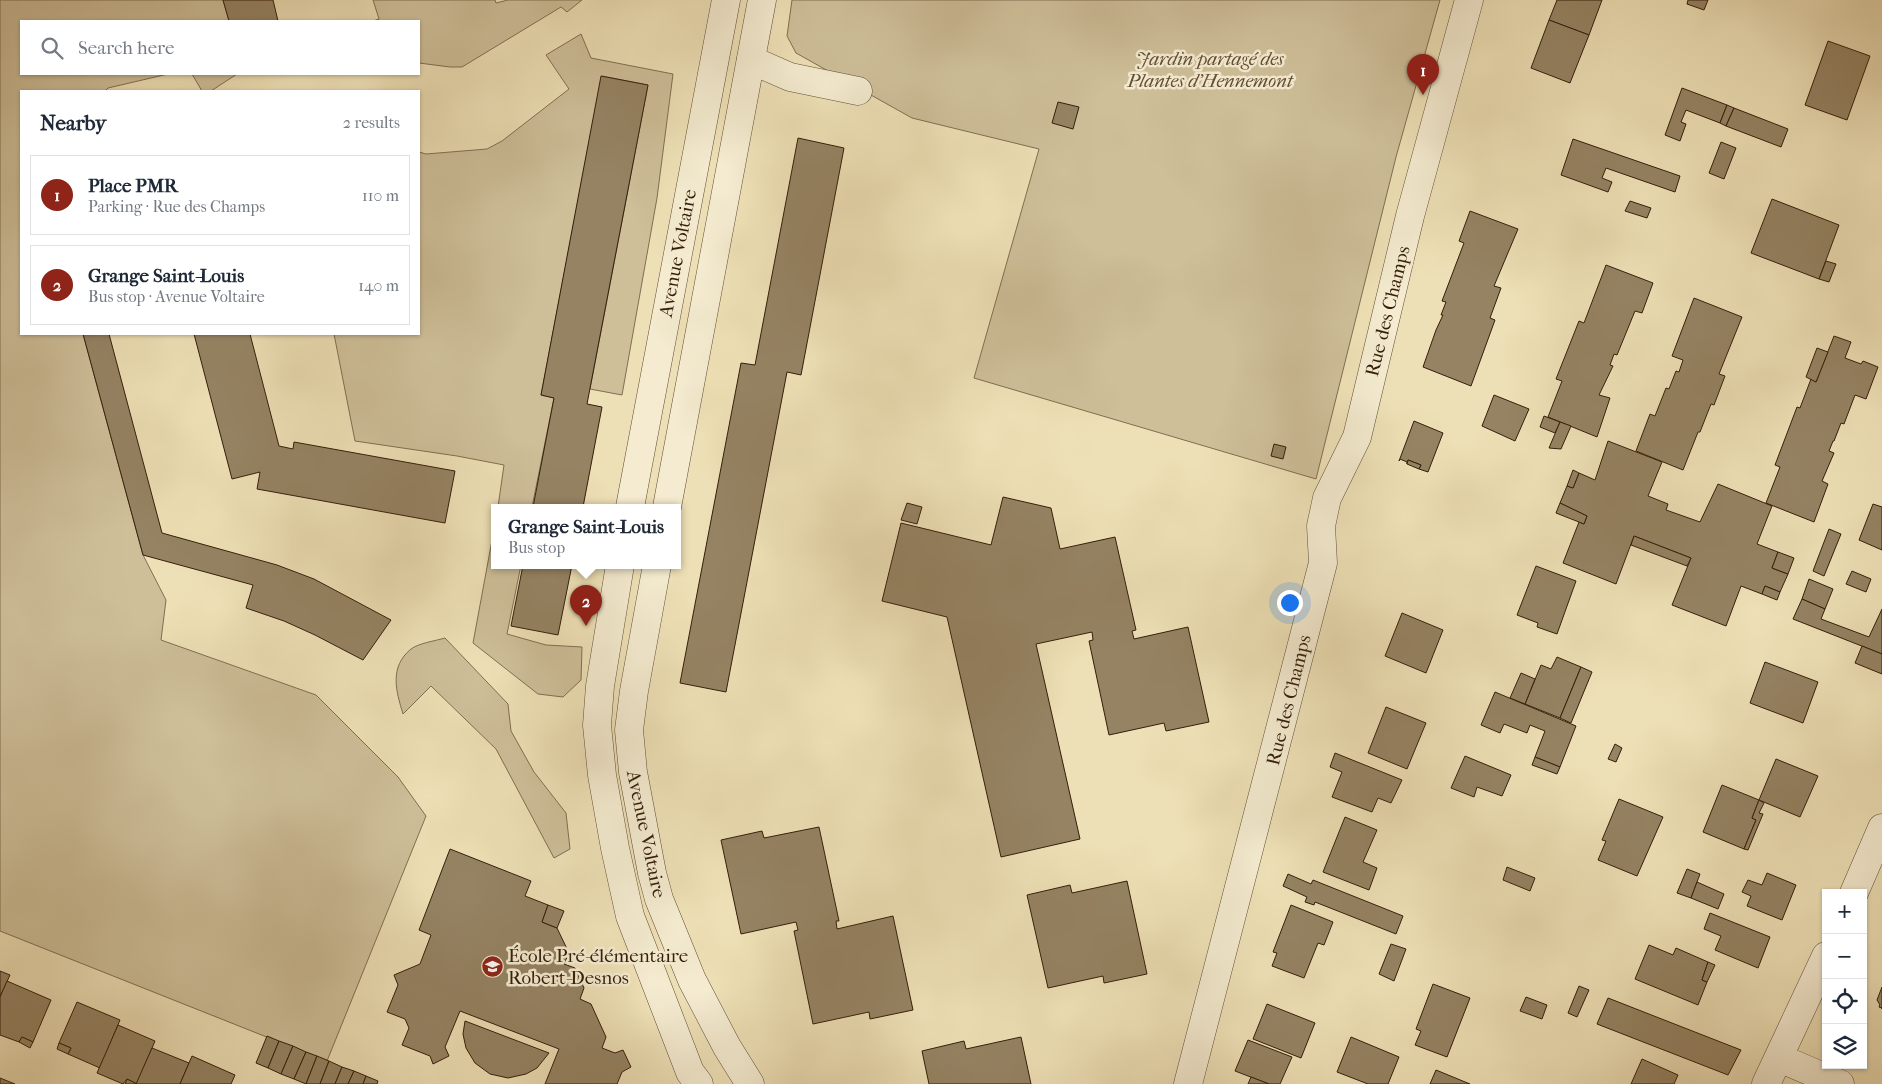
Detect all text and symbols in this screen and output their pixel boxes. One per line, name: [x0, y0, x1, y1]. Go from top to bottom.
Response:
search box: [20, 20, 420, 75]
icon: search: [38, 34, 66, 62]
text: Search here: [78, 37, 174, 59]
park label: Jardin partagé des Plantes d'Hennemont: [1126, 48, 1294, 92]
pin: 1: [1407, 54, 1439, 95]
text: Nearby: [40, 111, 106, 135]
text: 2 results: [343, 113, 400, 132]
text: Place PMR: [88, 175, 178, 197]
text: 1: [54, 186, 60, 205]
text: 110 m: [362, 186, 399, 205]
street label: Avenue Voltaire: [655, 187, 701, 320]
text: Parking · Rue des Champs: [88, 197, 265, 216]
street label: Rue des Champs: [1361, 244, 1415, 379]
text: Grange Saint-Louis: [88, 265, 244, 287]
text: 2: [53, 276, 61, 295]
text: 140 m: [358, 276, 399, 295]
text: Bus stop · Avenue Voltaire: [88, 287, 265, 306]
popup: [491, 504, 681, 569]
text: Grange Saint-Louis: [508, 516, 664, 538]
text: Bus stop: [508, 538, 565, 557]
pin: 2: [570, 585, 602, 626]
your location: [1277, 590, 1303, 616]
street label: Rue des Champs: [1262, 633, 1316, 768]
street label: Avenue Voltaire: [622, 767, 670, 900]
map controls: [1822, 889, 1867, 1069]
button: +: [1822, 889, 1867, 934]
button: −: [1822, 934, 1867, 979]
place label: École Pré-élémentaire Robert-Desnos: [508, 945, 688, 989]
school or university icon: École Pré-élémentaire Robert-Desnos: [480, 954, 504, 978]
button: locate: [1822, 979, 1867, 1024]
button: layers: [1822, 1024, 1867, 1069]

